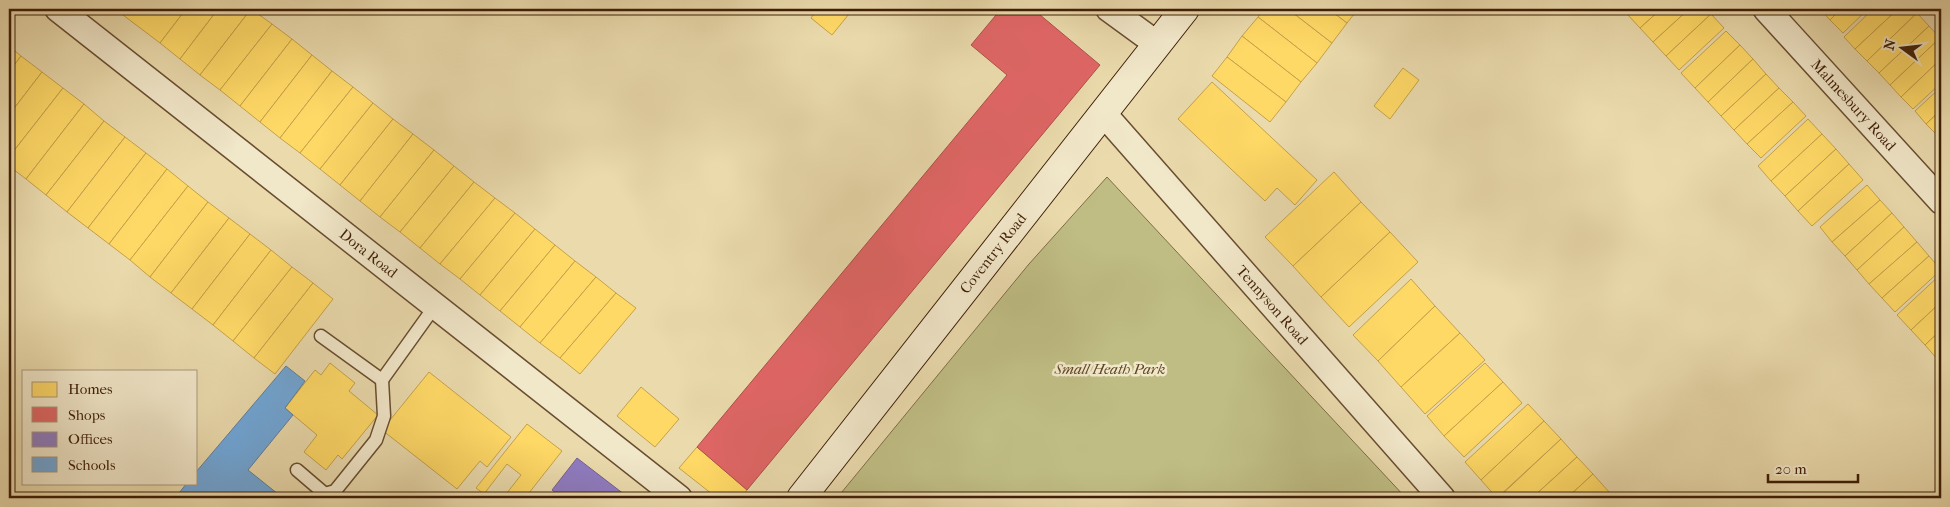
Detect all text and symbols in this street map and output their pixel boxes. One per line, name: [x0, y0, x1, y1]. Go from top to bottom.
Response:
north arrow: [1878, 22, 1928, 72]
text: N: [1880, 37, 1900, 52]
street label: Malmesbury Road: [1807, 56, 1900, 155]
street label: Coventry Road: [956, 209, 1031, 297]
street label: Dora Road: [336, 225, 402, 282]
street label: Tennyson Road: [1233, 262, 1312, 349]
park label: Small Heath Park: [1054, 360, 1166, 378]
legend: [22, 370, 198, 484]
text: Homes: [68, 380, 113, 398]
text: Shops: [68, 406, 106, 424]
text: Offices: [68, 430, 113, 448]
scale bar: [1768, 452, 1858, 484]
text: Schools: [68, 456, 116, 474]
text: 20 m: [1775, 460, 1807, 478]

